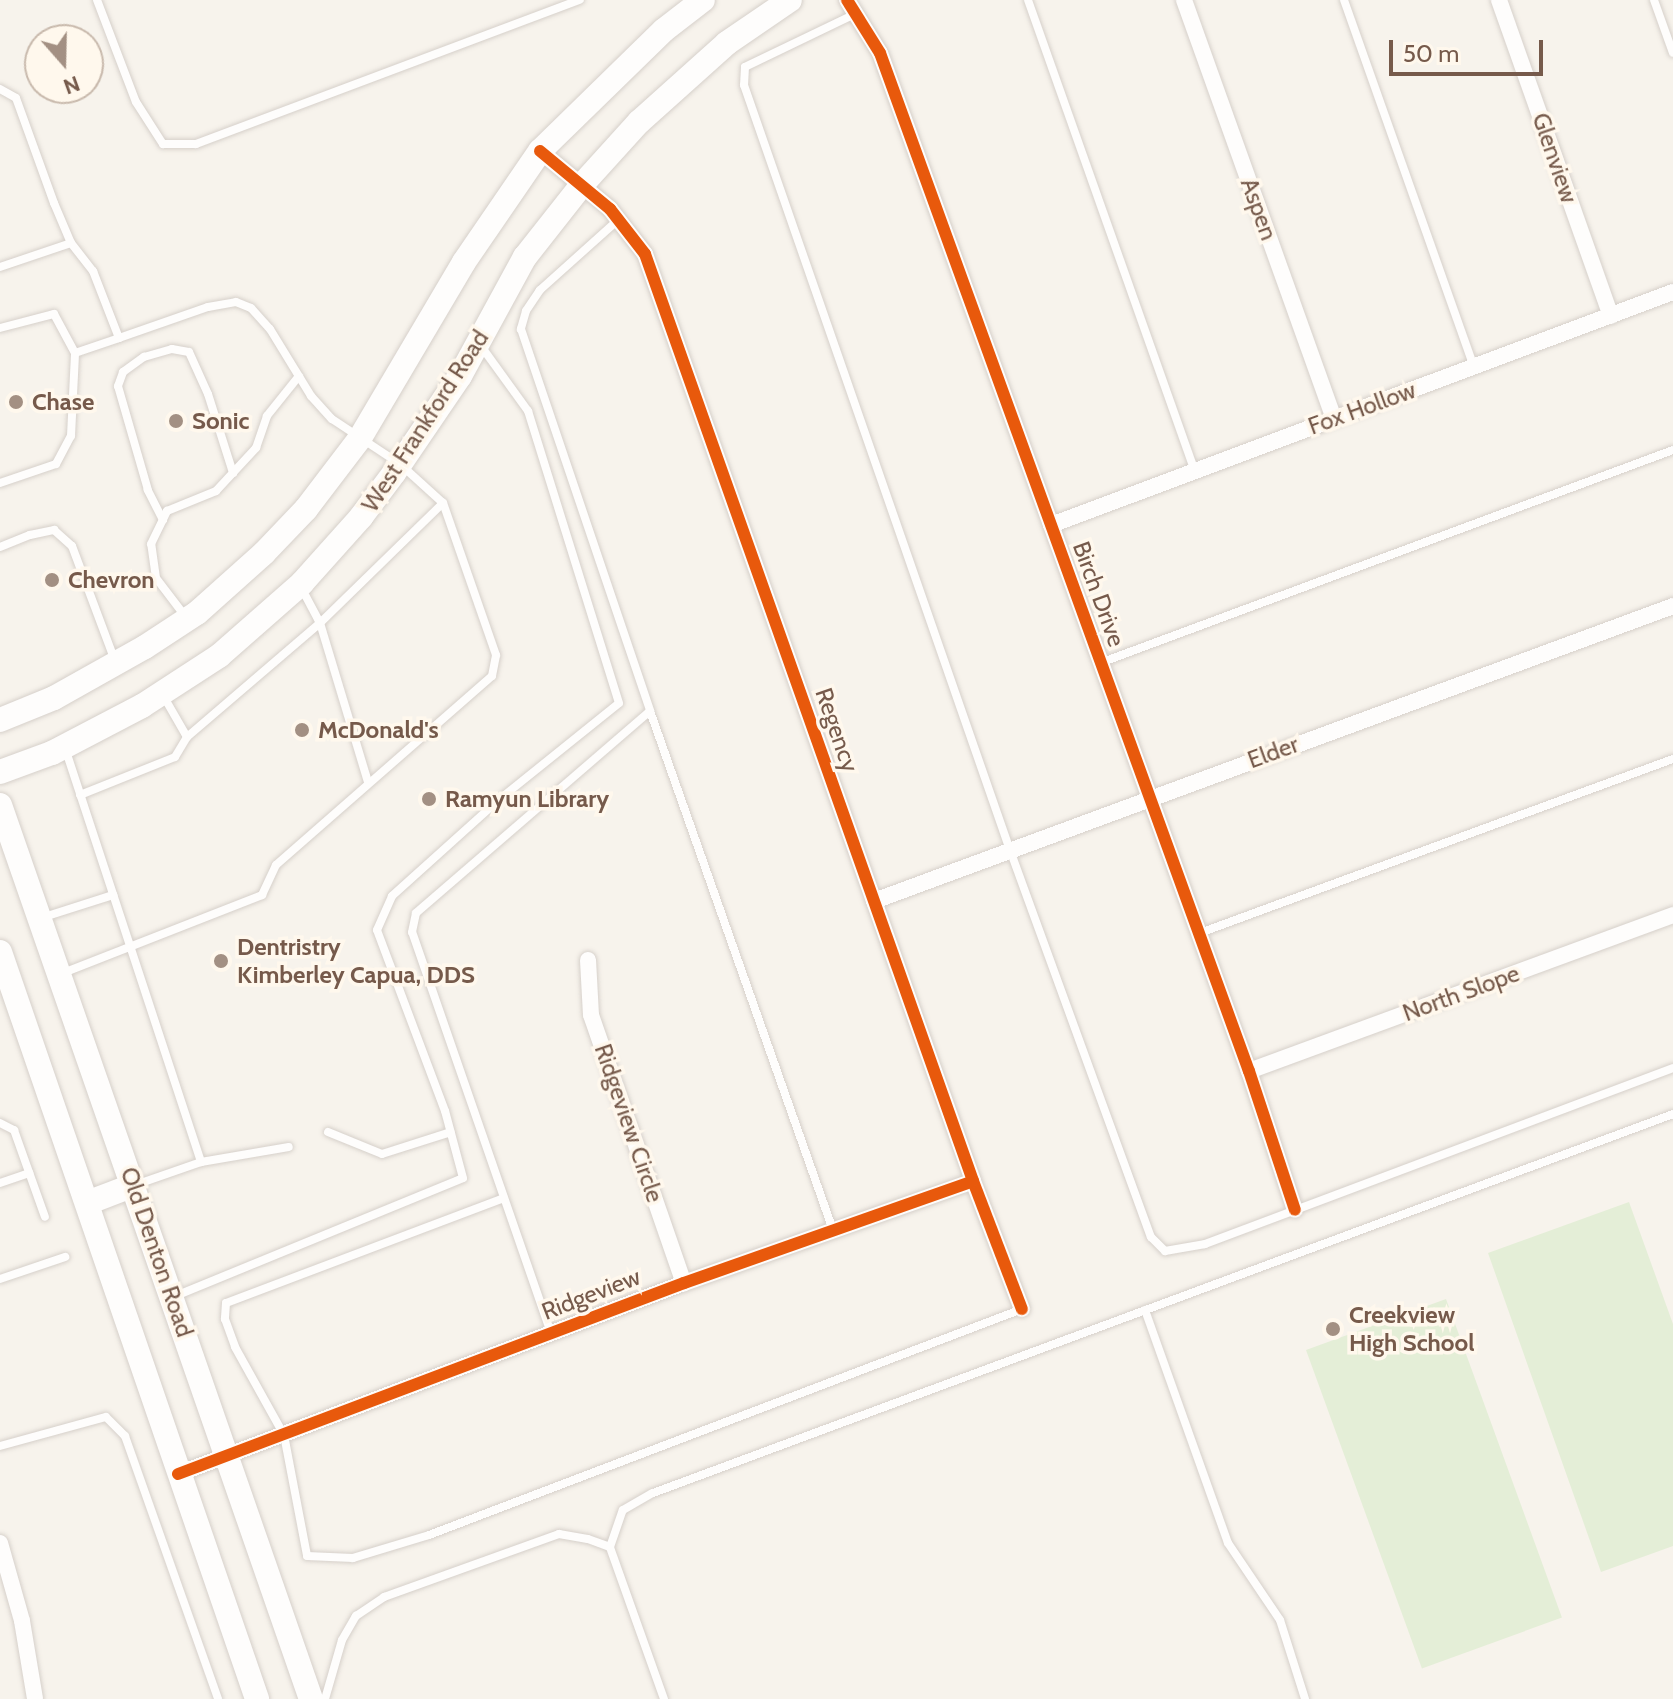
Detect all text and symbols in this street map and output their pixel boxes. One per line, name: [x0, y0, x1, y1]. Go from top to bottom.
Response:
north arrow: [24, 24, 104, 104]
scale bar: [1393, 24, 1547, 74]
text: 50 m: [1403, 39, 1459, 68]
text: N: [60, 70, 84, 100]
street label: Glenview: [1526, 109, 1584, 207]
street label: Aspen: [1235, 174, 1283, 244]
street label: West Frankford Road: [355, 325, 495, 517]
street label: Fox Hollow: [1304, 375, 1420, 441]
place label: Chase: [32, 388, 94, 416]
marker: Chase: [7, 393, 25, 411]
place label: Sonic: [192, 407, 250, 435]
marker: Sonic: [167, 412, 185, 430]
street label: Birch Drive: [1067, 538, 1131, 650]
place label: Chevron: [68, 566, 155, 594]
marker: Chevron: [43, 571, 61, 589]
street label: Regency: [809, 684, 865, 776]
place label: McDonald's: [318, 716, 439, 744]
marker: McDonald's: [293, 721, 311, 739]
street label: Elder: [1244, 730, 1302, 774]
place label: Ramyun Library: [445, 785, 609, 813]
marker: Ramyun Library: [420, 790, 438, 808]
place label: Dentristry Kimberley Capua, DDS: [237, 933, 475, 989]
marker: Dentristry Kimberley Capua, DDS: [212, 952, 230, 970]
street label: North Slope: [1399, 959, 1523, 1027]
street label: Ridgeview Circle: [588, 1040, 670, 1206]
street label: Old Denton Road: [114, 1163, 200, 1341]
street label: Ridgeview: [538, 1262, 644, 1326]
place label: Creekview High School: [1349, 1301, 1474, 1357]
marker: Creekview High School: [1324, 1320, 1342, 1338]

